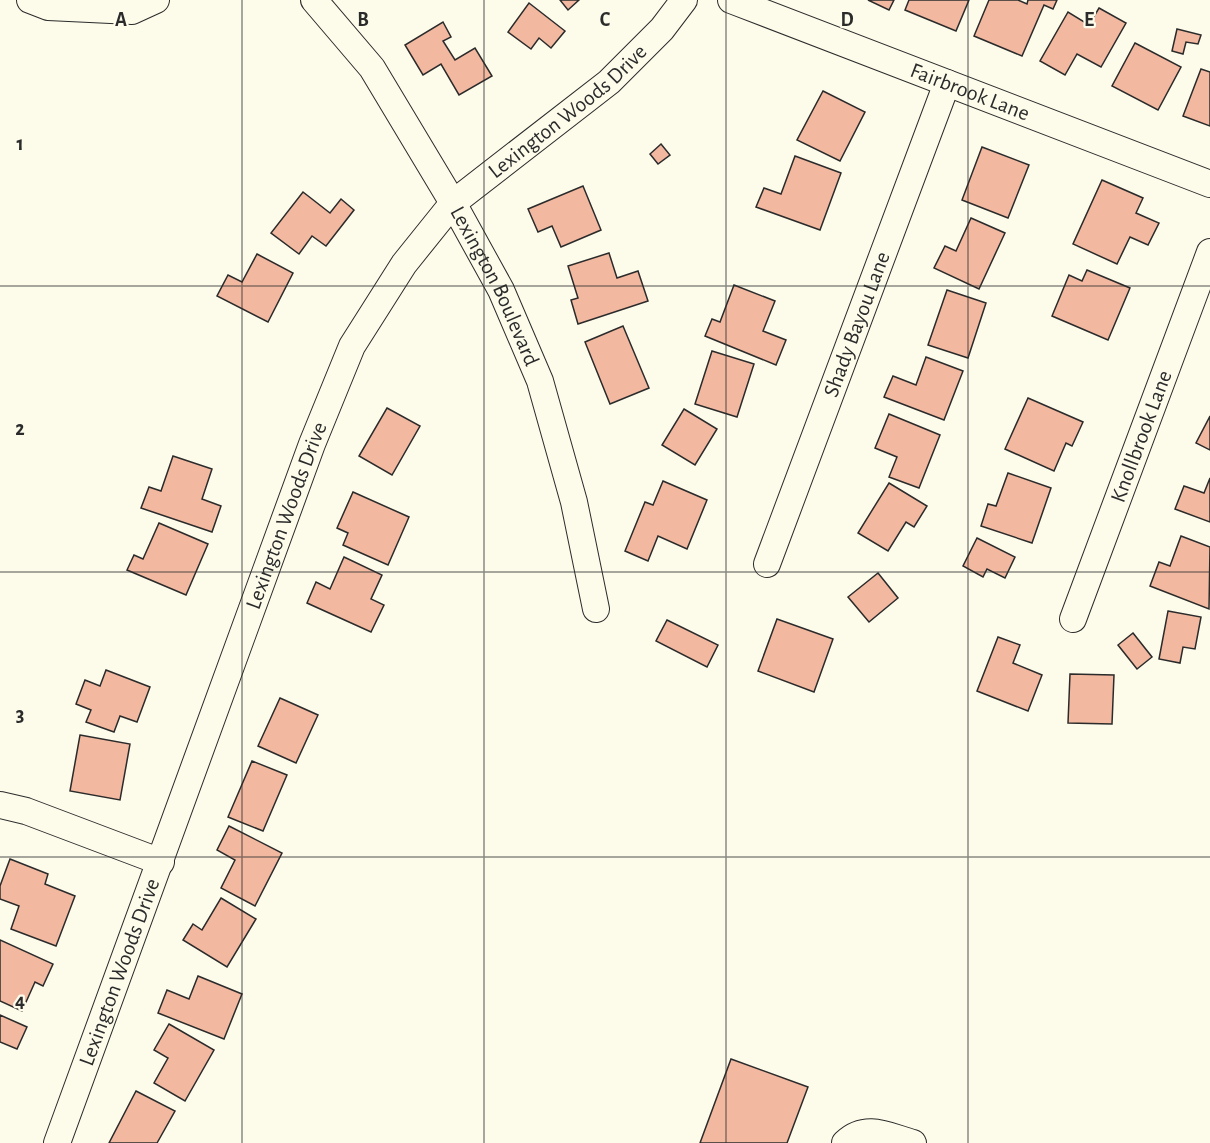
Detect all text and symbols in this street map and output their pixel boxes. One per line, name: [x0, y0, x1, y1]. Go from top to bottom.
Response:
text: A: [115, 10, 127, 30]
text: B: [357, 10, 369, 30]
text: C: [600, 10, 611, 30]
text: D: [840, 10, 854, 30]
text: E: [1084, 10, 1094, 30]
street label: Lexington Woods Drive: [484, 40, 651, 182]
street label: Fairbrook Lane: [907, 59, 1033, 125]
text: 1: [16, 134, 24, 154]
street label: Lexington Boulevard: [446, 203, 543, 369]
street label: Shady Bayou Lane: [820, 249, 894, 400]
street label: Knollbrook Lane: [1107, 367, 1176, 505]
text: 2: [15, 419, 25, 439]
street label: Lexington Woods Drive: [242, 419, 331, 612]
text: 3: [16, 705, 24, 725]
street label: Lexington Woods Drive: [75, 875, 164, 1069]
text: 4: [15, 991, 25, 1011]

